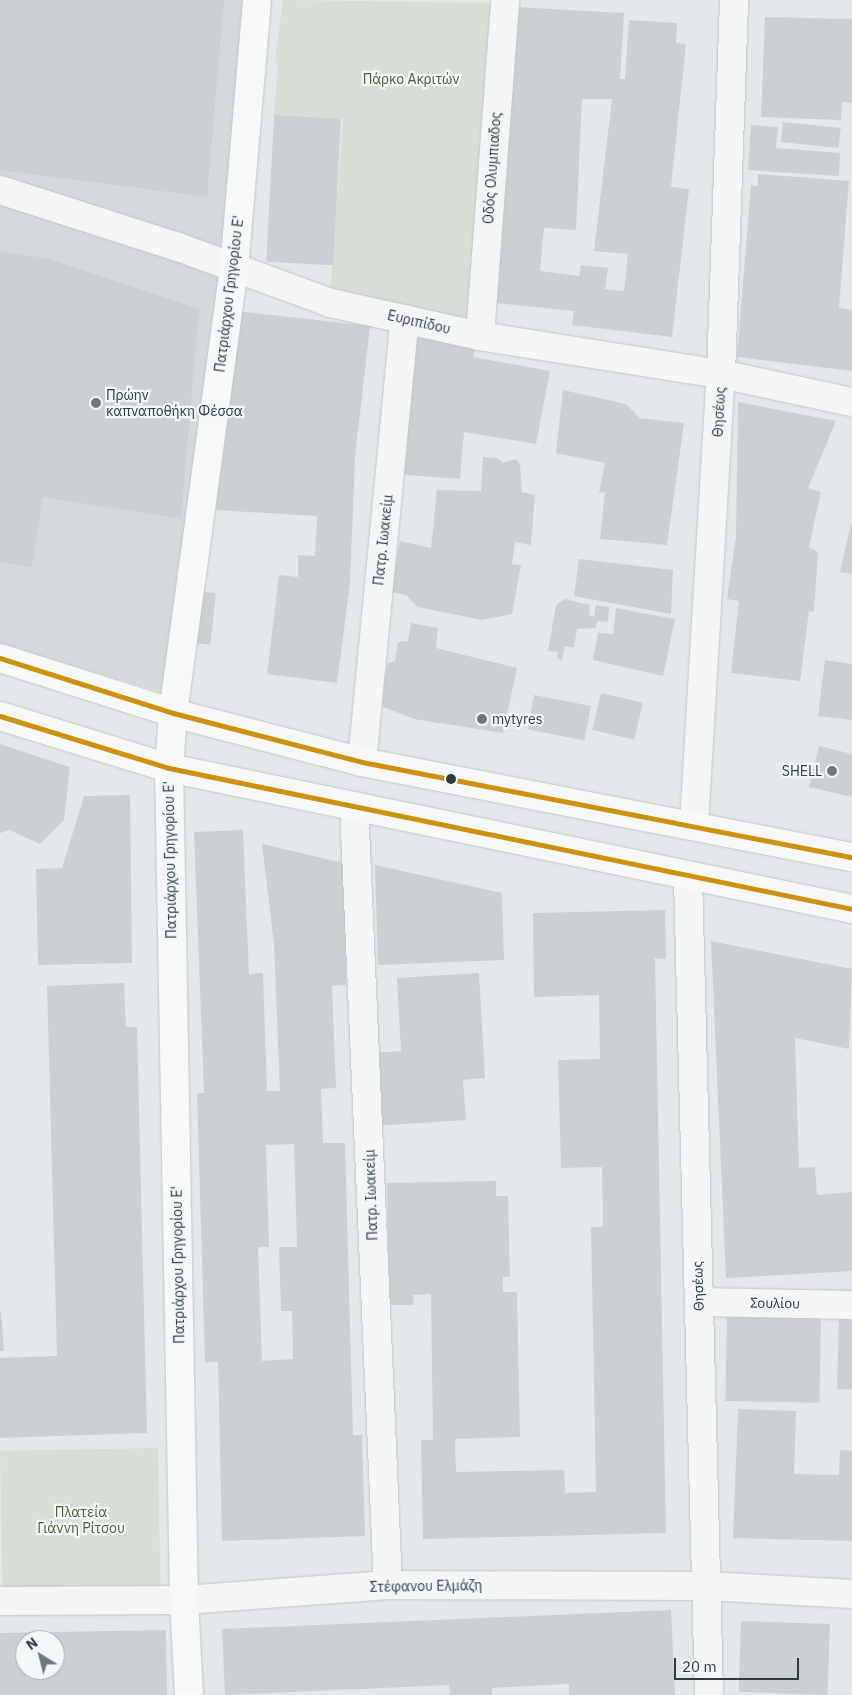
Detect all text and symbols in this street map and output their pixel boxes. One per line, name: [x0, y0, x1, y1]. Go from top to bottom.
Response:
park label: Πάρκο Ακριτών: [363, 71, 459, 87]
street label: Οδός Ολυμπιαδος: [480, 111, 504, 225]
street label: Πατριάρχου Γρηγορίου Ε': [211, 215, 247, 373]
street label: Ευριπίδου: [386, 307, 452, 337]
street label: Θησέως: [709, 386, 729, 438]
place label: Πρώην καπναποθήκη Φέσσα: [106, 387, 243, 420]
marker: Πρώην καπναποθήκη Φέσσα: [90, 397, 102, 409]
street label: Πατρ. Ιωακείμ: [370, 494, 396, 586]
place label: mytyres: [492, 711, 543, 727]
marker: mytyres: [476, 713, 488, 725]
place label: SHELL: [782, 763, 822, 779]
marker: SHELL: [826, 765, 838, 777]
unlabelled marker: [446, 774, 456, 784]
street label: Πατριάρχου Γρηγορίου Ε': [160, 781, 180, 939]
street label: Πατρ. Ιωακείμ: [361, 1149, 381, 1241]
street label: Πατριάρχου Γρηγορίου Ε': [168, 1186, 188, 1344]
street label: Θησέως: [689, 1261, 707, 1311]
street label: Σουλίου: [750, 1294, 800, 1312]
park label: Πλατεία Γιάννη Ρίτσου: [37, 1504, 125, 1536]
street label: Στέφανου Ελμάζη: [370, 1577, 482, 1595]
north arrow: [15, 1630, 65, 1680]
text: N: [22, 1633, 41, 1654]
scale bar: [677, 1648, 802, 1680]
text: 20 m: [682, 1657, 717, 1676]

